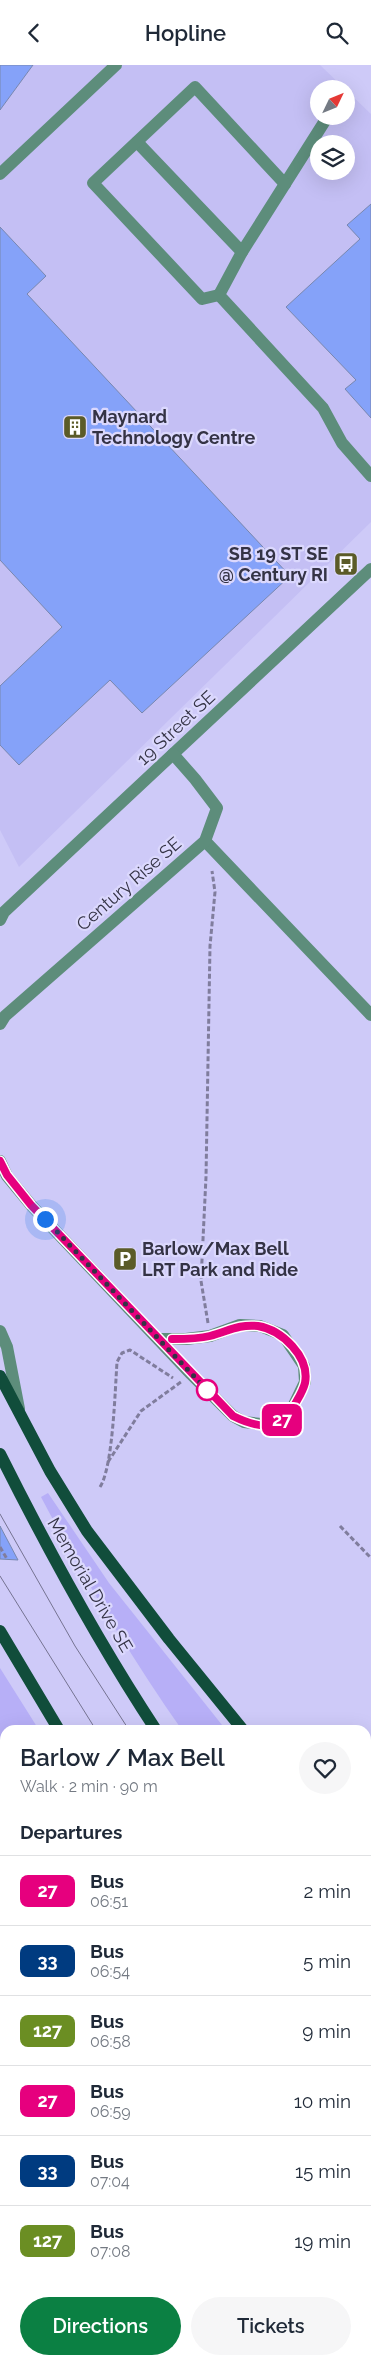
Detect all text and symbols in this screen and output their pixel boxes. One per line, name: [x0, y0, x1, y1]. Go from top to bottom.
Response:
icon: back: [20, 19, 48, 47]
icon: search: [323, 19, 351, 47]
text: Hopline: [145, 20, 226, 46]
north arrow: [310, 80, 355, 125]
map controls: [310, 80, 355, 180]
button: layers: [310, 135, 355, 180]
place label: Maynard Technology Centre: [92, 406, 255, 448]
building icon: Maynard Technology Centre: [62, 414, 88, 440]
place label: SB 19 ST SE @ Century RI: [219, 543, 328, 585]
bus stop icon: SB 19 ST SE @ Century RI: [333, 551, 359, 577]
street label: 19 Street SE: [132, 686, 219, 769]
street label: Century Rise SE: [72, 833, 185, 935]
your location: [33, 1207, 58, 1232]
place label: Barlow/Max Bell LRT Park and Ride: [142, 1238, 298, 1280]
parking icon: Barlow/Max Bell LRT Park and Ride: [112, 1246, 138, 1272]
unlabelled marker: [196, 1379, 218, 1401]
line badge: 27: [260, 1404, 304, 1436]
text: 27: [272, 1409, 292, 1430]
street label: Memorial Drive SE: [43, 1514, 138, 1656]
button: heart: [299, 1742, 351, 1794]
text: Barlow / Max Bell: [20, 1743, 225, 1772]
text: Walk · 2 min · 90 m: [20, 1777, 158, 1796]
text: Departures: [20, 1821, 122, 1843]
text: Bus: [90, 1870, 124, 1892]
text: 27: [37, 1880, 58, 1901]
text: 2 min: [304, 1880, 351, 1902]
text: 06:51: [90, 1892, 128, 1911]
text: Bus: [90, 1940, 124, 1962]
text: 33: [37, 1950, 58, 1971]
text: 5 min: [303, 1950, 351, 1972]
text: 06:54: [90, 1962, 130, 1981]
text: Bus: [90, 2010, 124, 2032]
text: 127: [33, 2020, 62, 2041]
text: 9 min: [302, 2020, 351, 2042]
text: 06:58: [90, 2032, 131, 2051]
text: Bus: [90, 2080, 124, 2102]
text: 27: [37, 2090, 58, 2111]
text: 10 min: [294, 2090, 351, 2112]
text: 06:59: [90, 2102, 131, 2121]
text: Bus: [90, 2150, 124, 2172]
text: 33: [37, 2160, 58, 2181]
text: 15 min: [295, 2160, 351, 2182]
text: 07:04: [90, 2172, 130, 2191]
text: Bus: [90, 2220, 124, 2242]
text: 127: [33, 2230, 62, 2251]
text: 19 min: [294, 2230, 351, 2252]
text: 07:08: [90, 2242, 131, 2261]
button: Directions: [20, 2297, 181, 2355]
button: Tickets: [191, 2297, 351, 2355]

